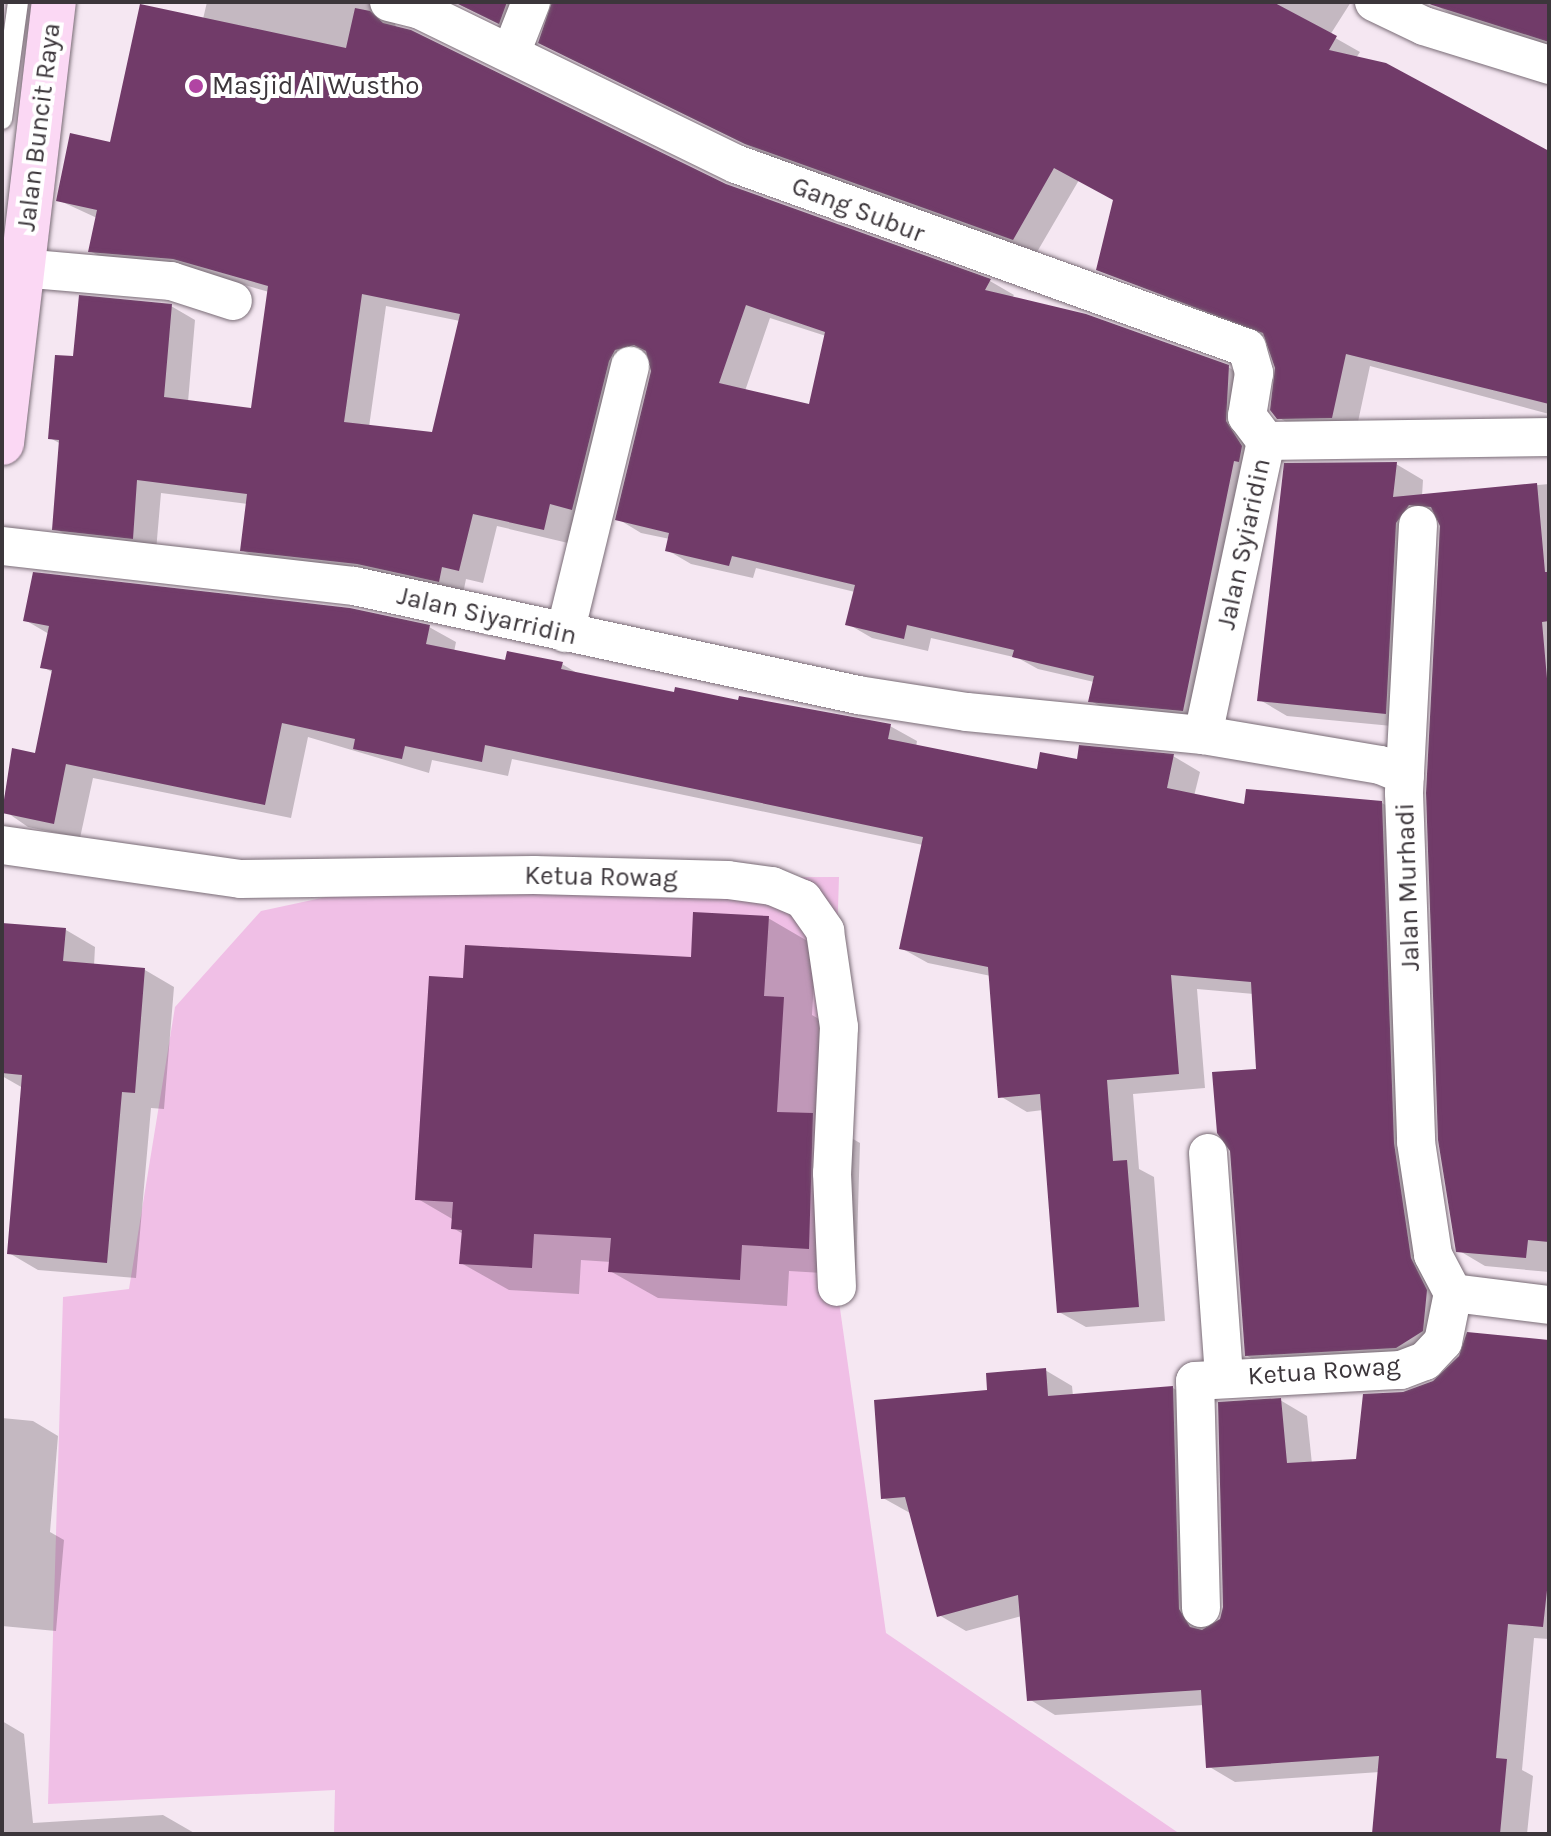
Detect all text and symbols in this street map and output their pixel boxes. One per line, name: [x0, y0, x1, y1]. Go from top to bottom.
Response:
street label: Jalan Buncit Raya: [11, 21, 67, 233]
place label: Masjid Al Wustho: [212, 70, 419, 102]
marker: Masjid Al Wustho: [187, 77, 205, 95]
street label: Gang Subur: [787, 170, 929, 250]
street label: Jalan Syiaridin: [1211, 456, 1277, 632]
street label: Jalan Siyarridin: [394, 580, 580, 652]
street label: Jalan Murhadi: [1389, 802, 1427, 972]
street label: Ketua Rowag: [524, 860, 678, 894]
street label: Ketua Rowag: [1247, 1350, 1401, 1392]

